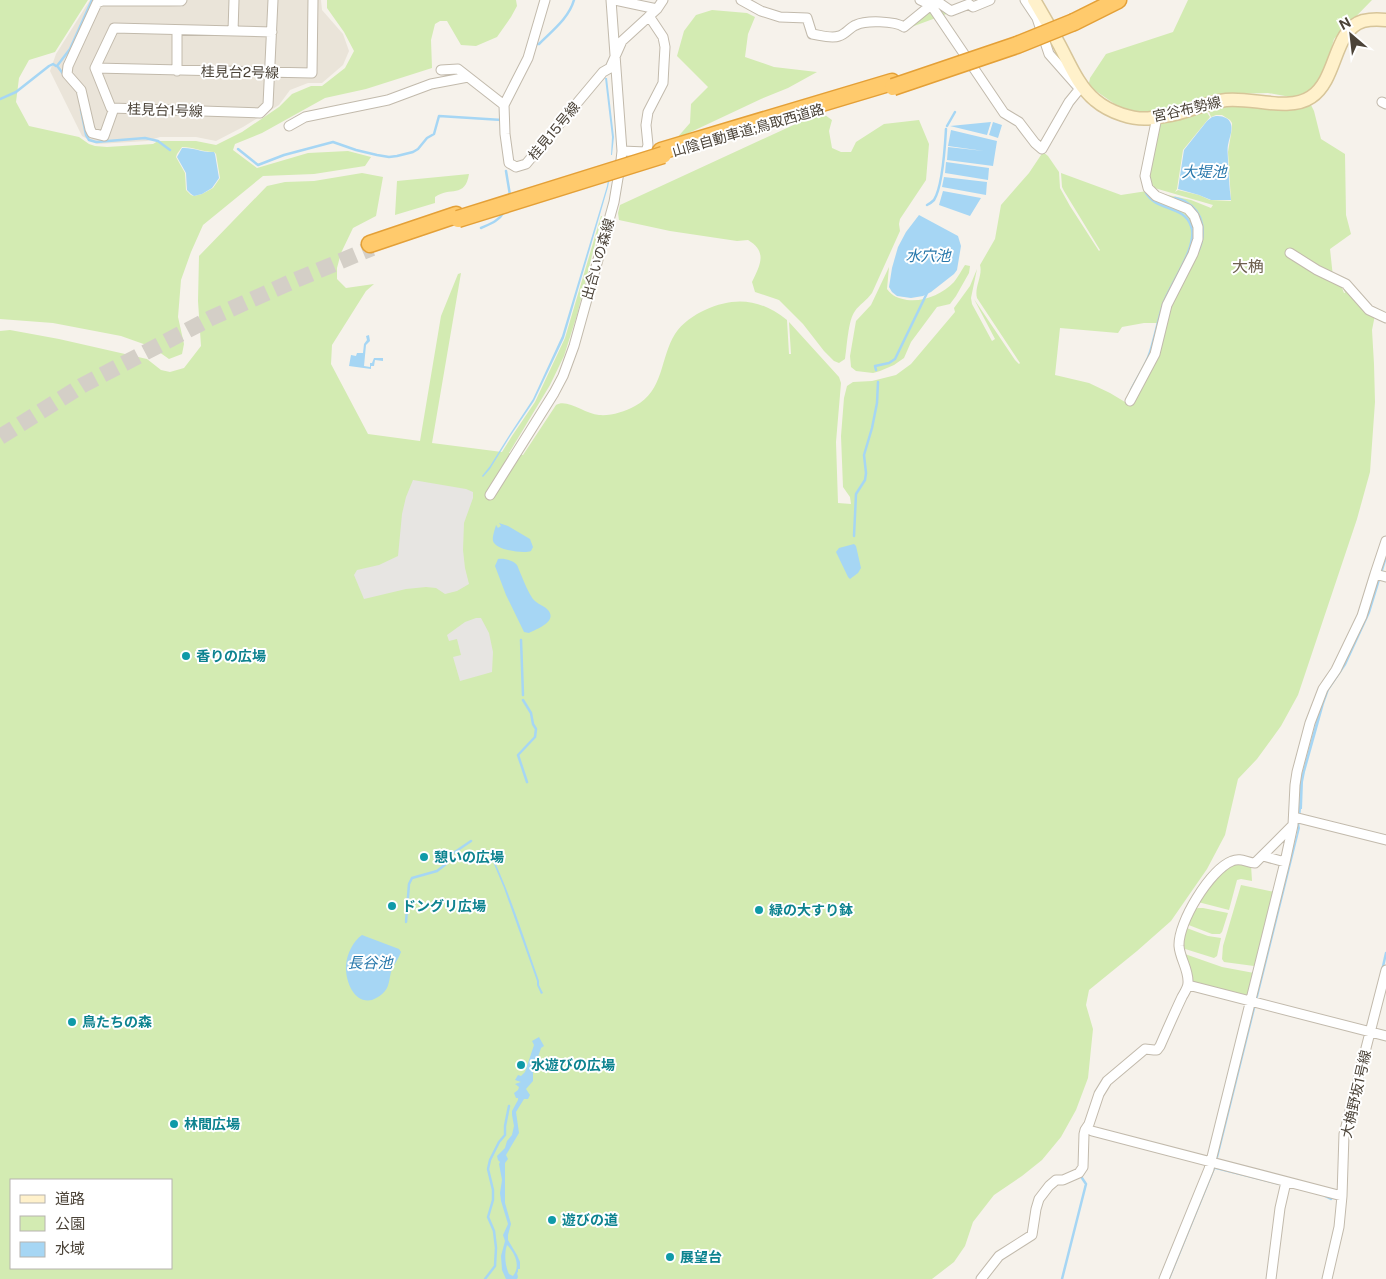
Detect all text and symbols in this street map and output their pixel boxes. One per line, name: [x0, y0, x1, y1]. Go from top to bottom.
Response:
north arrow: [1326, 10, 1376, 60]
text: N: [1336, 14, 1353, 33]
street label: 桂見台2号線: [201, 63, 279, 81]
street label: 宮谷布勢線: [1151, 93, 1223, 125]
street label: 桂見15号線: [525, 99, 583, 163]
street label: 桂見台1号線: [127, 101, 203, 119]
street label: 山陰自動車道;鳥取西道路: [670, 101, 826, 159]
water label: 大堤池: [1181, 163, 1228, 180]
street label: 出合いの森線: [579, 216, 617, 302]
water label: 水穴池: [905, 247, 952, 264]
district label: 大桷: [1232, 257, 1264, 276]
place label: 香りの広場: [196, 648, 266, 664]
marker: 香りの広場: [180, 650, 192, 662]
place label: 憩いの広場: [434, 849, 504, 865]
marker: 憩いの広場: [418, 851, 430, 863]
place label: ドングリ広場: [402, 898, 486, 914]
marker: ドングリ広場: [386, 900, 398, 912]
place label: 緑の大すり鉢: [769, 902, 853, 918]
marker: 緑の大すり鉢: [753, 904, 765, 916]
water label: 長谷池: [347, 954, 394, 971]
place label: 鳥たちの森: [82, 1014, 152, 1030]
marker: 鳥たちの森: [66, 1016, 78, 1028]
street label: 大桷野坂1号線: [1338, 1048, 1374, 1140]
place label: 水遊びの広場: [531, 1057, 615, 1073]
marker: 水遊びの広場: [515, 1059, 527, 1071]
place label: 林間広場: [184, 1116, 240, 1132]
marker: 林間広場: [168, 1118, 180, 1130]
legend: [10, 1179, 172, 1269]
text: 道路: [55, 1190, 85, 1207]
place label: 遊びの道: [562, 1212, 618, 1228]
marker: 遊びの道: [546, 1214, 558, 1226]
text: 公園: [55, 1215, 85, 1232]
text: 水域: [55, 1240, 85, 1257]
place label: 展望台: [680, 1249, 722, 1265]
marker: 展望台: [664, 1251, 676, 1263]

